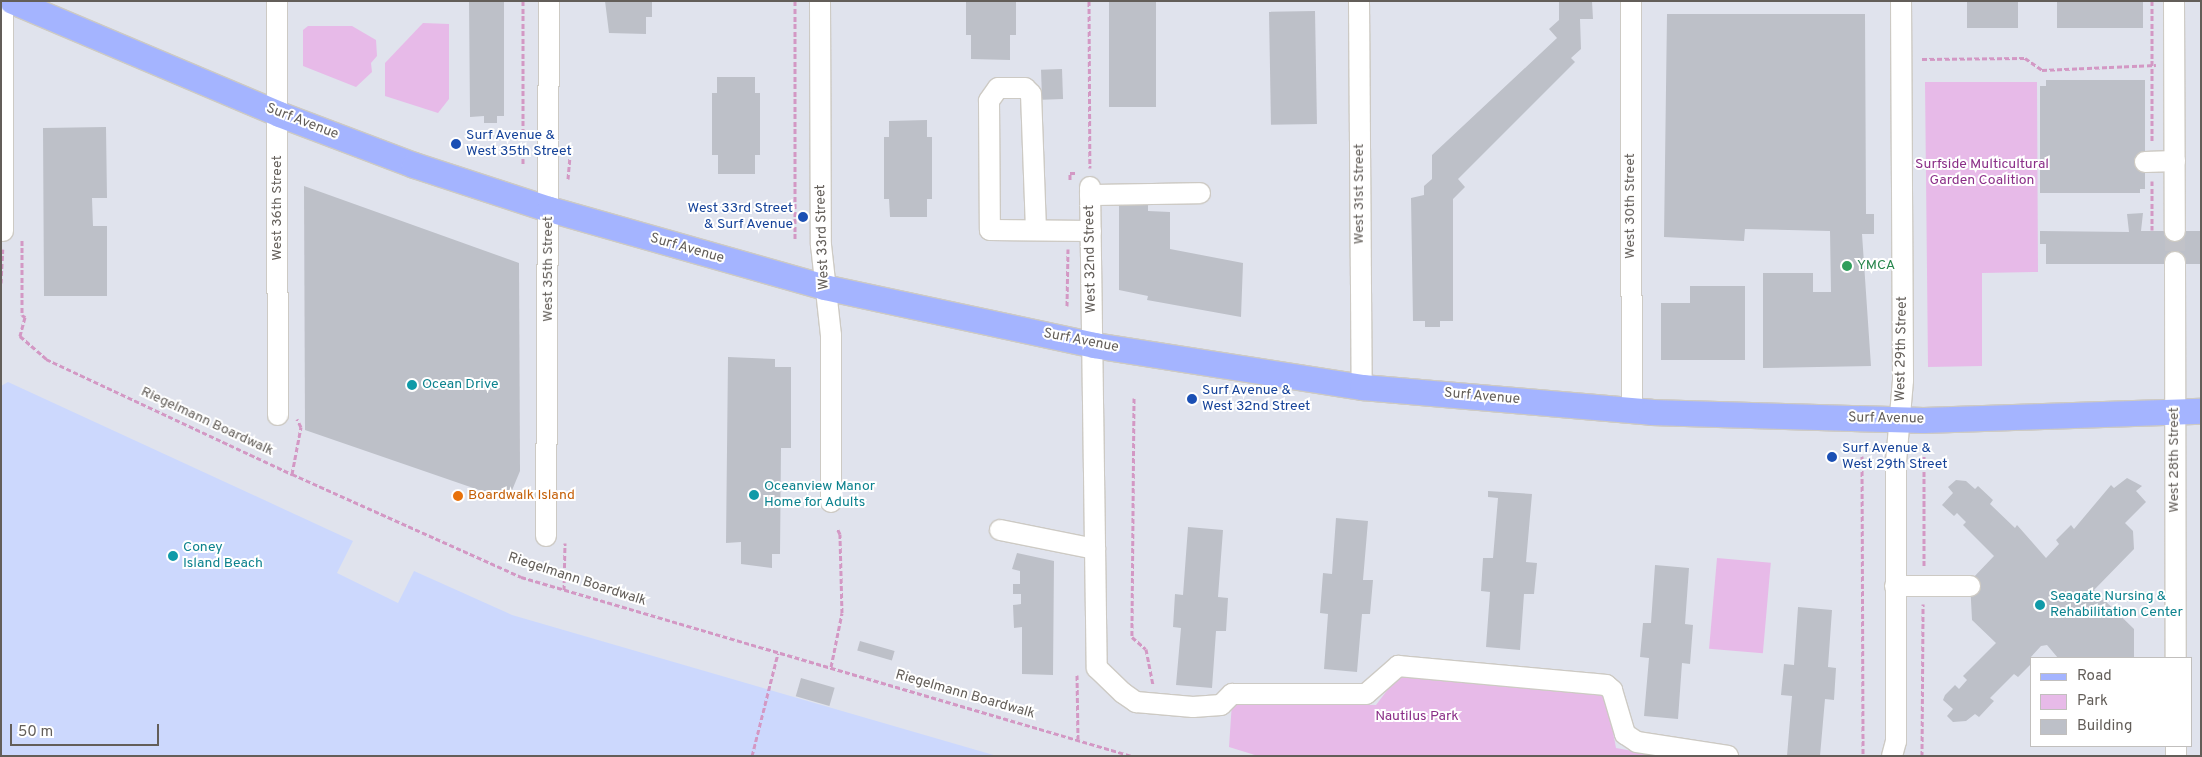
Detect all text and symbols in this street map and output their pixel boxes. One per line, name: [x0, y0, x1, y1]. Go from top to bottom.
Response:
street label: Surf Avenue: [263, 100, 341, 144]
place label: Surf Avenue & West 35th Street: [466, 128, 572, 160]
marker: Surf Avenue & West 35th Street: [450, 138, 462, 150]
street label: West 31st Street: [1352, 144, 1368, 244]
street label: West 30th Street: [1623, 153, 1639, 259]
street label: West 36th Street: [270, 155, 286, 261]
park label: Surfside Multicultural Garden Coalition: [1915, 157, 2049, 190]
street label: West 33rd Street: [813, 184, 833, 290]
place label: West 33rd Street & Surf Avenue: [687, 201, 793, 233]
street label: West 32nd Street: [1082, 205, 1100, 313]
marker: West 33rd Street & Surf Avenue: [797, 211, 809, 223]
street label: West 35th Street: [541, 216, 557, 322]
street label: Surf Avenue: [648, 230, 726, 268]
place label: YMCA: [1857, 258, 1895, 274]
marker: YMCA: [1841, 260, 1853, 272]
street label: West 29th Street: [1893, 296, 1911, 402]
street label: Surf Avenue: [1042, 325, 1120, 357]
place label: Ocean Drive: [422, 377, 499, 393]
marker: Ocean Drive: [406, 379, 418, 391]
place label: Surf Avenue & West 32nd Street: [1202, 383, 1310, 416]
street label: Riegelmann Boardwalk: [138, 384, 276, 460]
street label: Surf Avenue: [1443, 385, 1521, 409]
marker: Surf Avenue & West 32nd Street: [1186, 393, 1198, 405]
street label: West 28th Street: [2167, 407, 2183, 513]
street label: Surf Avenue: [1848, 410, 1924, 428]
place label: Surf Avenue & West 29th Street: [1842, 441, 1948, 474]
marker: Surf Avenue & West 29th Street: [1826, 451, 1838, 463]
place label: Oceanview Manor Home for Adults: [764, 479, 875, 512]
place label: Boardwalk Island: [468, 488, 575, 504]
marker: Oceanview Manor Home for Adults: [748, 489, 760, 501]
marker: Boardwalk Island: [452, 490, 464, 502]
place label: Coney Island Beach: [183, 540, 263, 572]
marker: Coney Island Beach: [167, 550, 179, 562]
street label: Riegelmann Boardwalk: [506, 550, 648, 610]
place label: Seagate Nursing & Rehabilitation Center: [2050, 589, 2183, 622]
marker: Seagate Nursing & Rehabilitation Center: [2034, 599, 2046, 611]
legend: [2030, 657, 2192, 747]
street label: Riegelmann Boardwalk: [893, 667, 1037, 723]
text: Road: [2077, 667, 2112, 686]
text: Park: [2077, 692, 2108, 711]
park label: Nautilus Park: [1375, 709, 1459, 725]
scale bar: [12, 714, 161, 746]
text: Building: [2077, 717, 2132, 736]
text: 50 m: [18, 723, 53, 742]

